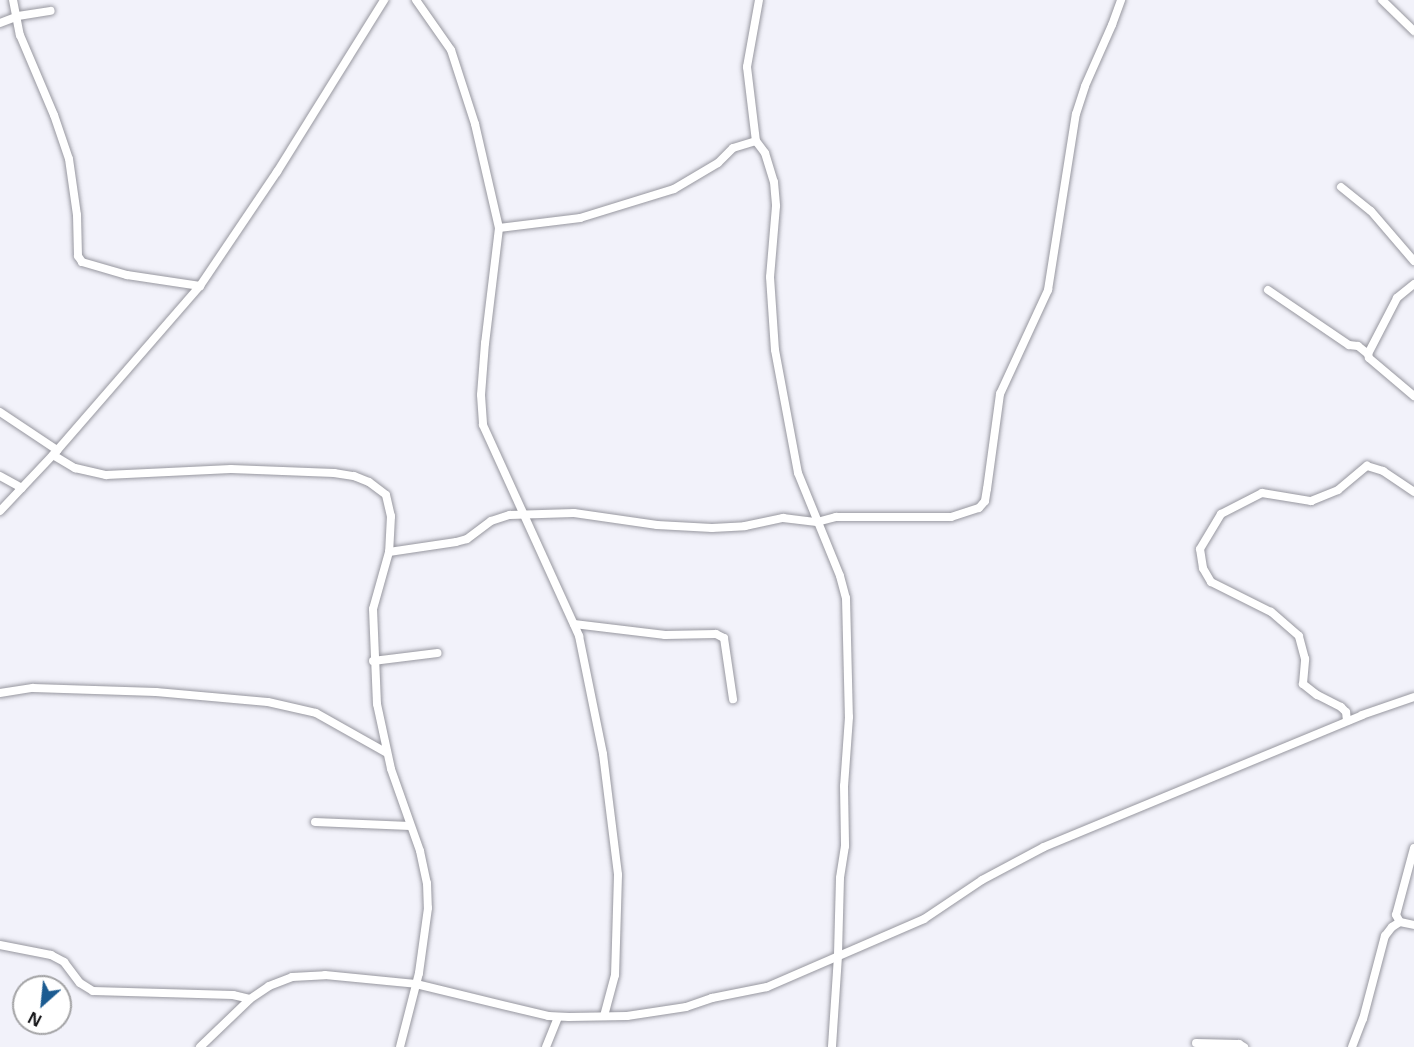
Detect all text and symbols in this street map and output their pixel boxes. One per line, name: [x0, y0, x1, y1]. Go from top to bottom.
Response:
north arrow: [12, 975, 72, 1035]
text: N: [24, 1007, 46, 1032]

